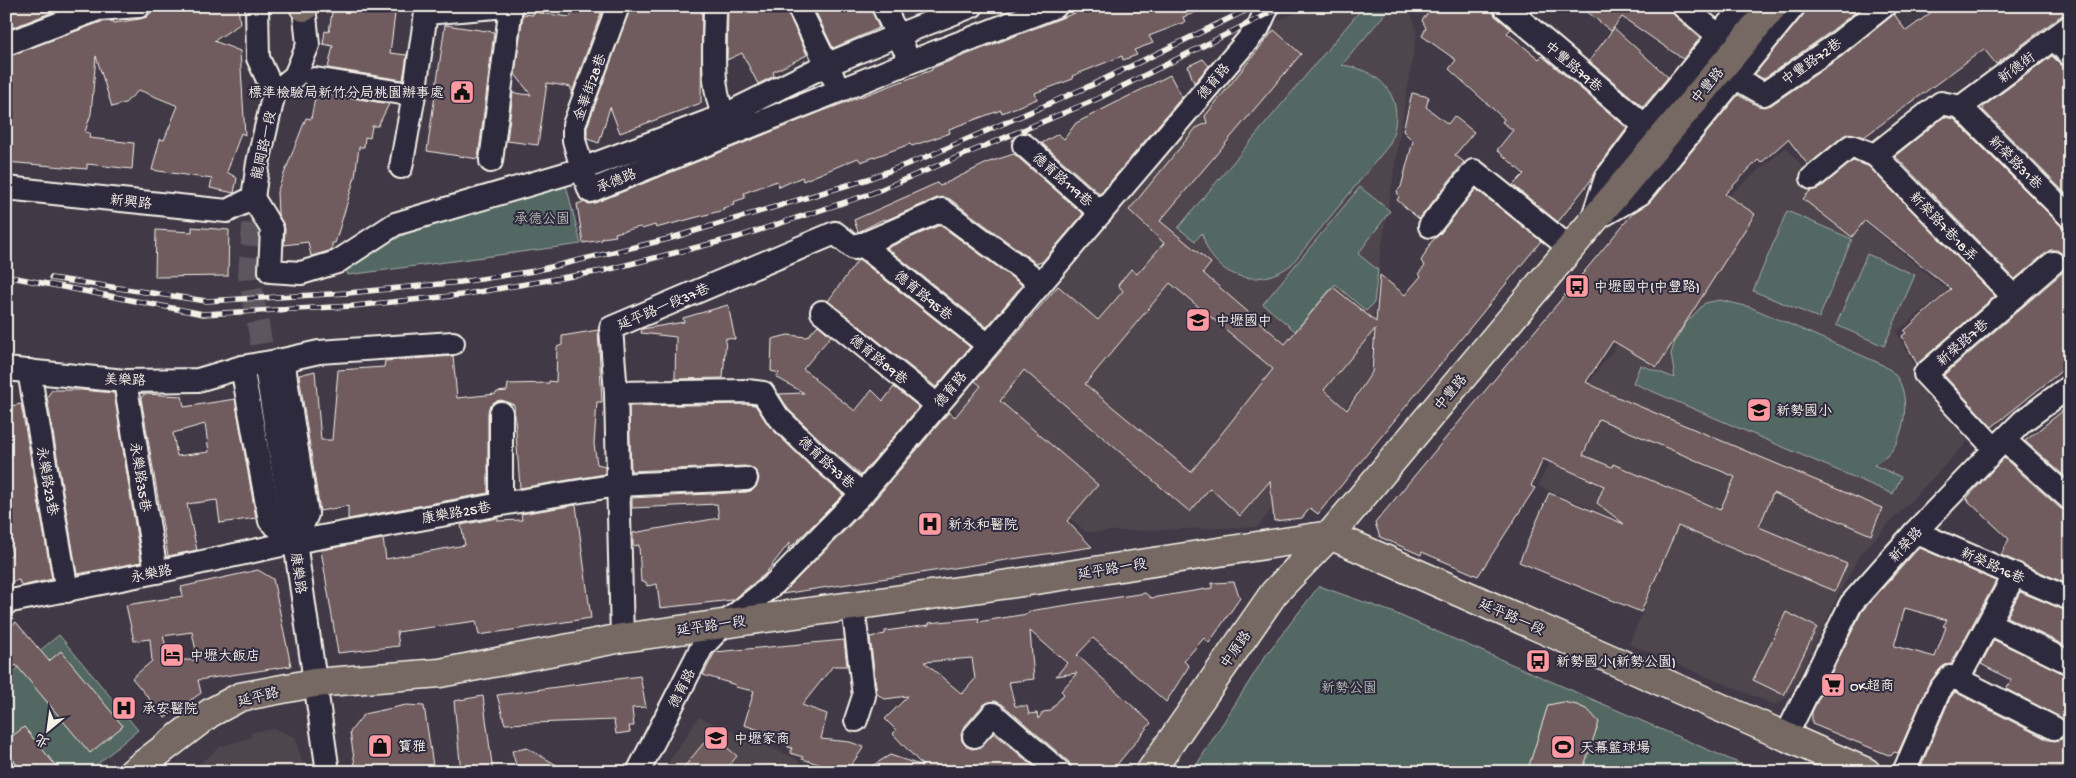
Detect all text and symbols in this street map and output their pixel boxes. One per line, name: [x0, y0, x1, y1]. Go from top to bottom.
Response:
street label: 中豐路72巷: [1778, 35, 1847, 90]
street label: 中豐路79巷: [1540, 38, 1606, 98]
street label: 新德街: [1995, 49, 2039, 88]
street label: 金華街28巷: [570, 51, 612, 124]
street label: 德育路: [1194, 60, 1235, 104]
street label: 中豐路: [1688, 64, 1729, 108]
public building icon: 標準檢驗局新竹分局桃園辦事處: [449, 79, 475, 105]
place label: 標準檢驗局新竹分局桃園辦事處: [248, 85, 444, 103]
street label: 龍岡路一段: [249, 109, 281, 182]
street label: 新榮路31巷: [1984, 133, 2046, 195]
street label: 德育路119巷: [1028, 149, 1096, 212]
street label: 承德路: [594, 166, 640, 198]
street label: 新榮路7巷18弄: [1905, 189, 1981, 266]
street label: 新興路: [109, 192, 153, 214]
park label: 承德公園: [514, 211, 570, 229]
street label: 德育路95巷: [890, 267, 957, 326]
bus stop icon: 中壢國中(中豐路): [1564, 273, 1590, 299]
place label: 中壢國中(中豐路): [1594, 279, 1700, 297]
street label: 延平路一段37巷: [615, 280, 714, 335]
school or university icon: 中壢國中: [1185, 307, 1211, 333]
place label: 中壢國中: [1216, 313, 1272, 331]
street label: 新榮路7巷: [1934, 315, 1994, 371]
street label: 德育路89巷: [845, 331, 912, 390]
street label: 德育路: [931, 368, 972, 412]
street label: 美樂路: [104, 371, 146, 391]
street label: 中豐路: [1431, 371, 1472, 415]
school or university icon: 新勢國小: [1746, 397, 1772, 423]
place label: 新勢國小: [1776, 403, 1832, 421]
street label: 德育路73巷: [793, 433, 859, 494]
street label: 永樂路35巷: [125, 441, 154, 515]
street label: 永樂路23巷: [31, 445, 61, 518]
street label: 康樂路25巷: [420, 499, 493, 529]
hospital icon: 新永和醫院: [917, 511, 943, 537]
place label: 新永和醫院: [948, 517, 1018, 535]
street label: 新榮路: [1886, 524, 1927, 567]
street label: 新榮路16巷: [1957, 545, 2028, 589]
street label: 康樂路: [285, 551, 309, 595]
street label: 延平路一段: [1076, 556, 1148, 584]
street label: 永樂路: [129, 562, 174, 588]
street label: 延平路一段: [1476, 595, 1547, 640]
street label: 延平路一段: [675, 613, 747, 641]
street label: 中原路: [1217, 628, 1256, 673]
hotel icon: 中壢大飯店: [159, 642, 185, 668]
place label: 中壢大飯店: [190, 648, 260, 666]
bus stop icon: 新勢國小(新勢公園): [1525, 648, 1551, 674]
place label: 新勢國小(新勢公園): [1556, 654, 1676, 672]
street label: 德育路: [665, 666, 700, 712]
supermarket icon: OK超商: [1820, 672, 1846, 698]
place label: OK超商: [1850, 678, 1894, 696]
park label: 新勢公園: [1321, 680, 1377, 698]
street label: 延平路: [236, 684, 281, 712]
hospital icon: 承安醫院: [111, 695, 137, 721]
place label: 承安醫院: [142, 701, 198, 719]
north arrow: [22, 706, 72, 756]
school or university icon: 中壢家商: [703, 725, 729, 751]
text: 北: [33, 728, 53, 750]
place label: 中壢家商: [734, 731, 790, 749]
shop icon: 寶雅: [367, 733, 393, 759]
sports icon: 天幕籃球場: [1550, 734, 1576, 760]
place label: 寶雅: [398, 739, 426, 757]
place label: 天幕籃球場: [1580, 740, 1650, 758]

